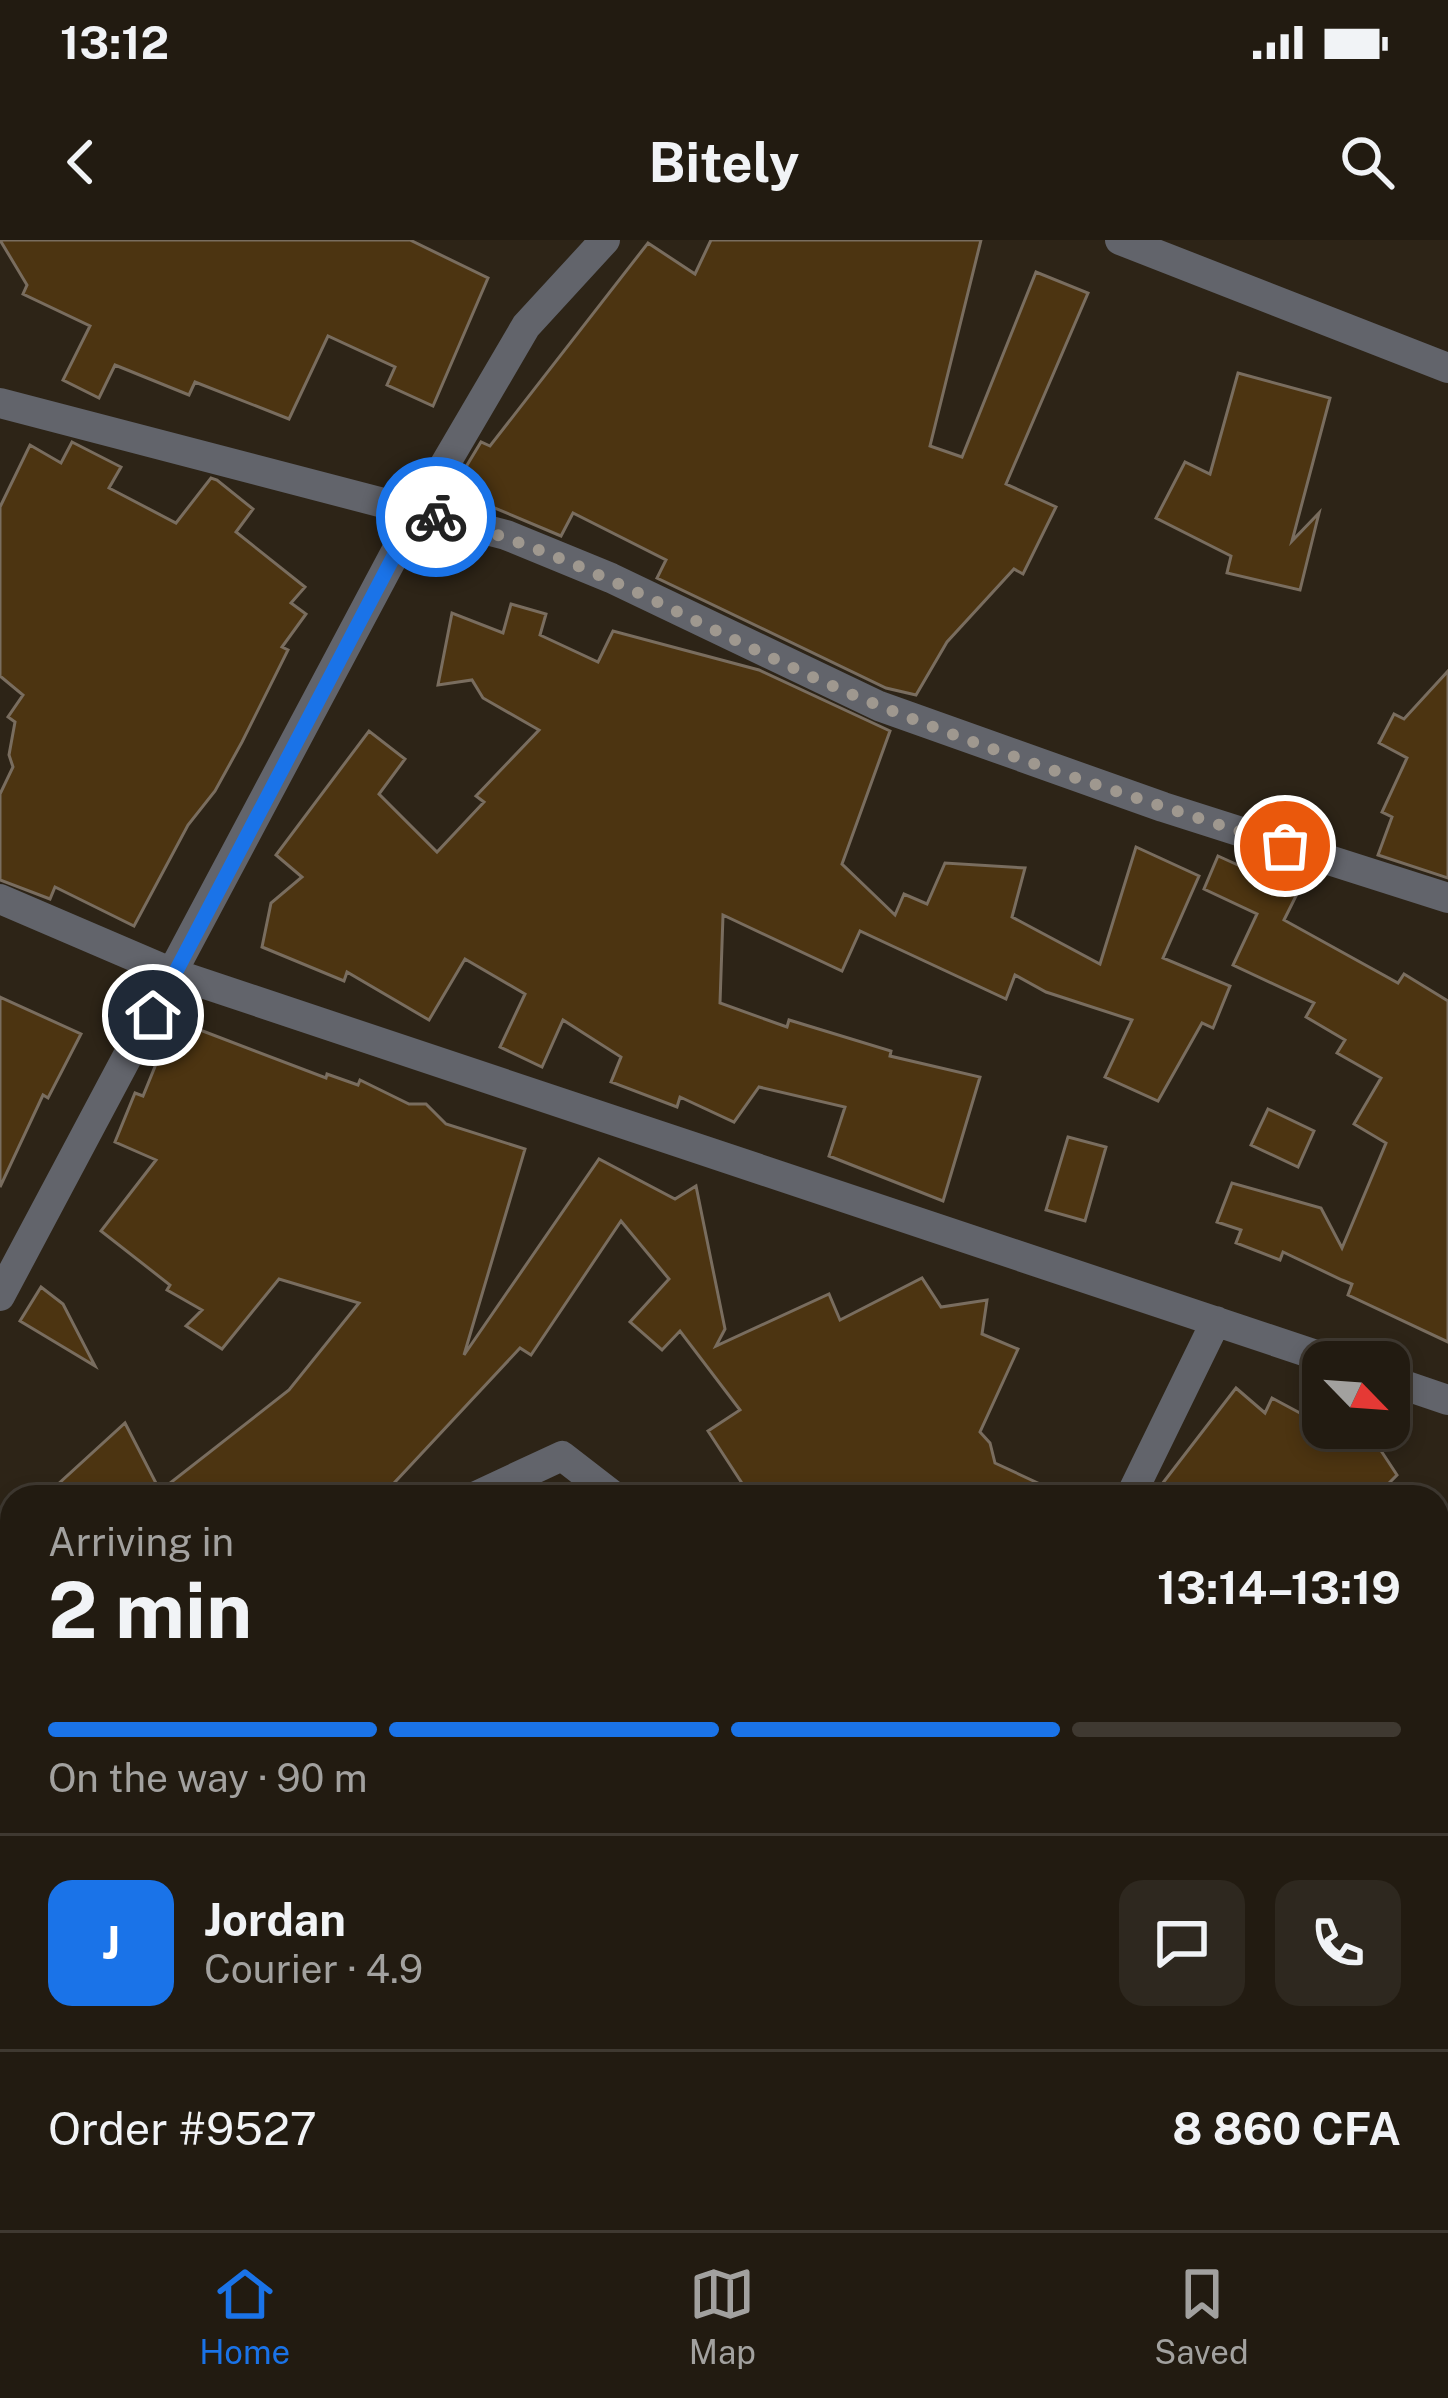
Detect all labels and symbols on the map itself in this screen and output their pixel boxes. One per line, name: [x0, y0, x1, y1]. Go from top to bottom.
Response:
courier: [376, 457, 496, 577]
pin: [1234, 795, 1336, 897]
pin: [102, 964, 204, 1066]
north arrow: [1302, 1341, 1410, 1449]

